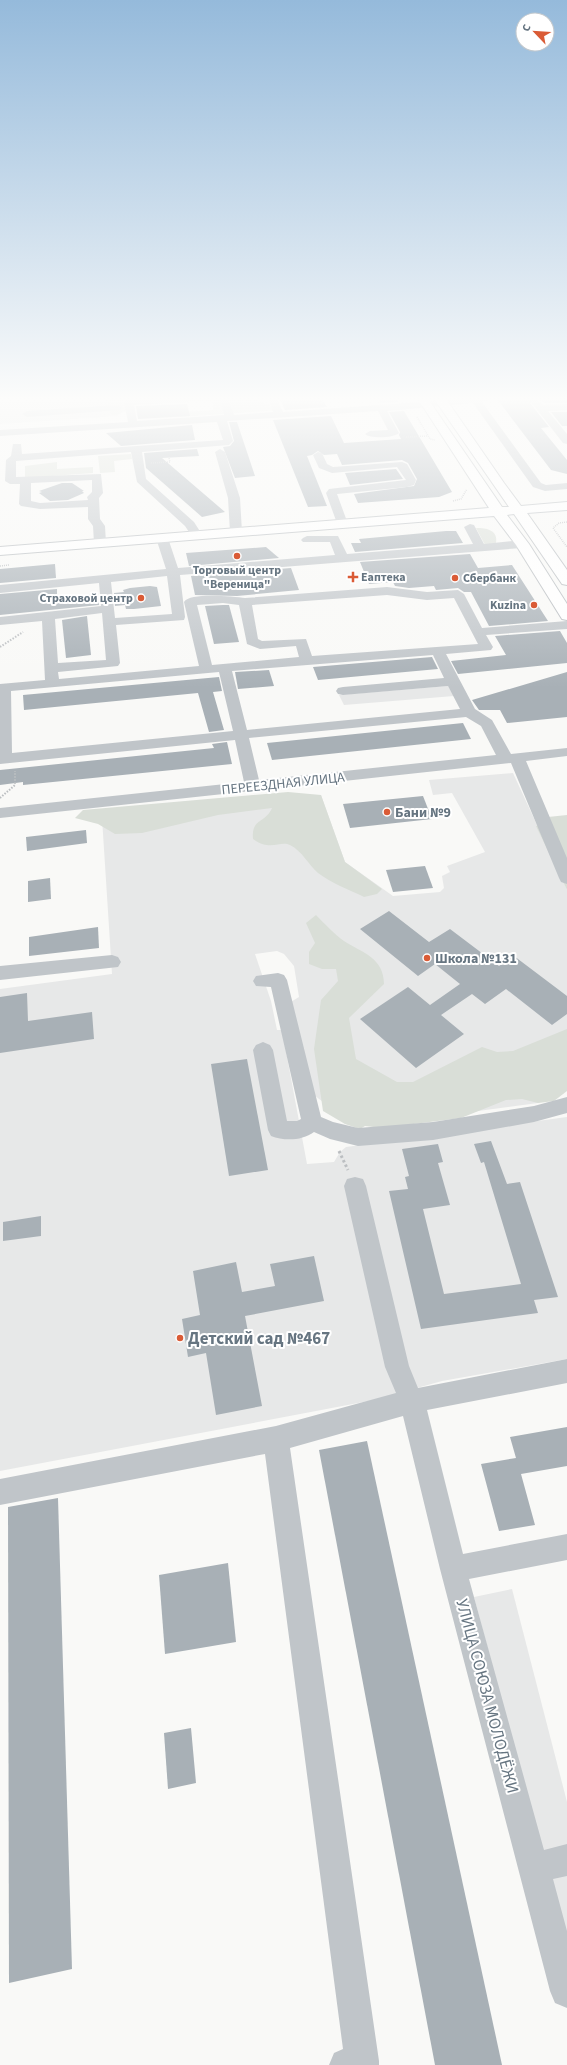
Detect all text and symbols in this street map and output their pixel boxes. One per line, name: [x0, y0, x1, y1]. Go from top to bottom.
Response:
north arrow: [515, 12, 555, 52]
text: С: [518, 21, 535, 34]
marker: Торговый центр "Вереница": [232, 551, 242, 561]
place label: Торговый центр "Вереница": [193, 562, 281, 593]
place label: Еаптека: [361, 569, 405, 586]
place label: Сбербанк: [463, 570, 516, 587]
marker: Еаптека: [348, 572, 358, 582]
marker: Сбербанк: [450, 573, 460, 583]
place label: Страховой центр: [39, 590, 133, 607]
marker: Страховой центр: [136, 593, 146, 603]
place label: Kuzina: [490, 597, 526, 614]
marker: Kuzina: [529, 600, 539, 610]
street label: ПЕРЕЕЗДНАЯ УЛИЦА: [220, 768, 346, 800]
place label: Бани №9: [395, 803, 451, 823]
marker: Бани №9: [382, 807, 392, 817]
place label: Школа №131: [435, 949, 517, 969]
marker: Школа №131: [422, 953, 432, 963]
place label: Детский сад №467: [188, 1327, 330, 1351]
marker: Детский сад №467: [175, 1333, 185, 1343]
street label: УЛИЦА СОЮЗА МОЛОДЁЖИ: [450, 1596, 525, 1796]

